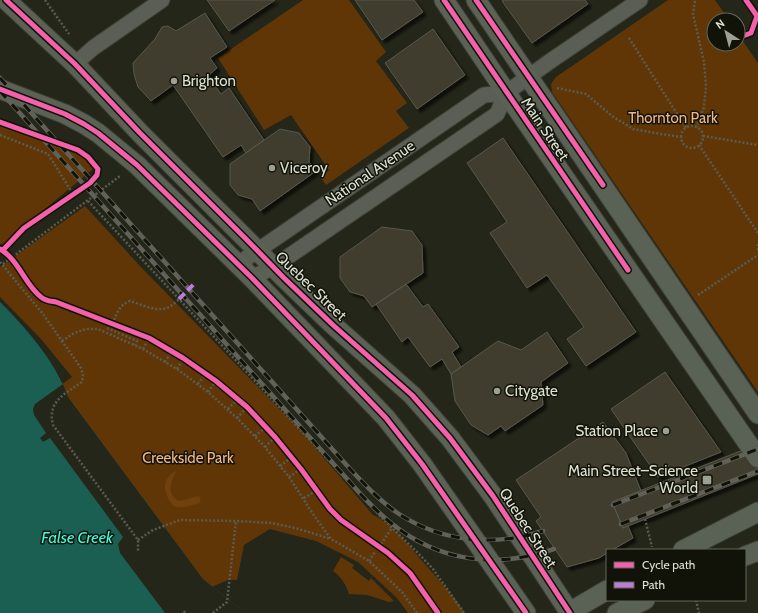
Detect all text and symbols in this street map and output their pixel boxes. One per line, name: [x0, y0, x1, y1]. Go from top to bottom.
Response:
north arrow: [706, 12, 746, 52]
text: N: [713, 16, 727, 32]
place label: Brighton: [182, 72, 236, 90]
marker: Brighton: [169, 76, 179, 86]
street label: Main Street: [517, 94, 573, 164]
park label: Thornton Park: [628, 109, 718, 127]
street label: National Avenue: [322, 136, 418, 210]
place label: Viceroy: [280, 159, 328, 177]
marker: Viceroy: [267, 163, 277, 173]
street label: Quebec Street: [272, 248, 350, 324]
place label: Citygate: [505, 382, 558, 400]
marker: Citygate: [492, 386, 502, 396]
place label: Station Place: [575, 422, 658, 440]
marker: Station Place: [661, 426, 671, 436]
park label: Creekside Park: [142, 449, 234, 467]
place label: Main Street–Science World: [568, 462, 698, 497]
marker: Main Street–Science World: [701, 474, 713, 486]
street label: Quebec Street: [495, 485, 561, 571]
water label: False Creek: [41, 528, 114, 547]
legend: [606, 549, 746, 601]
text: Cycle path: [642, 557, 695, 572]
text: Path: [642, 577, 665, 592]

